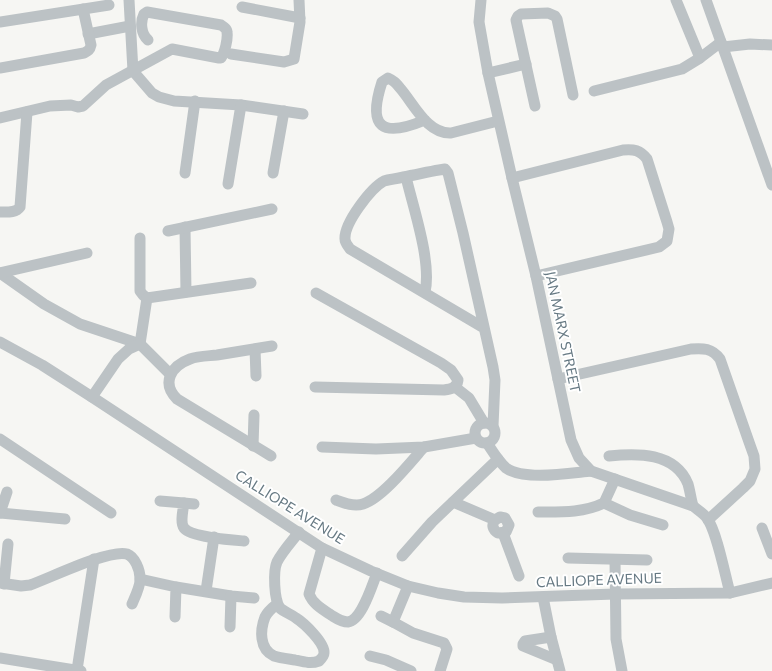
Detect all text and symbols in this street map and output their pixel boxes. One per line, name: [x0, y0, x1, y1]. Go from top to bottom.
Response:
street label: JAN MARX STREET: [542, 270, 585, 394]
street label: CALLIOPE AVENUE: [232, 466, 348, 547]
street label: CALLIOPE AVENUE: [536, 569, 662, 590]

